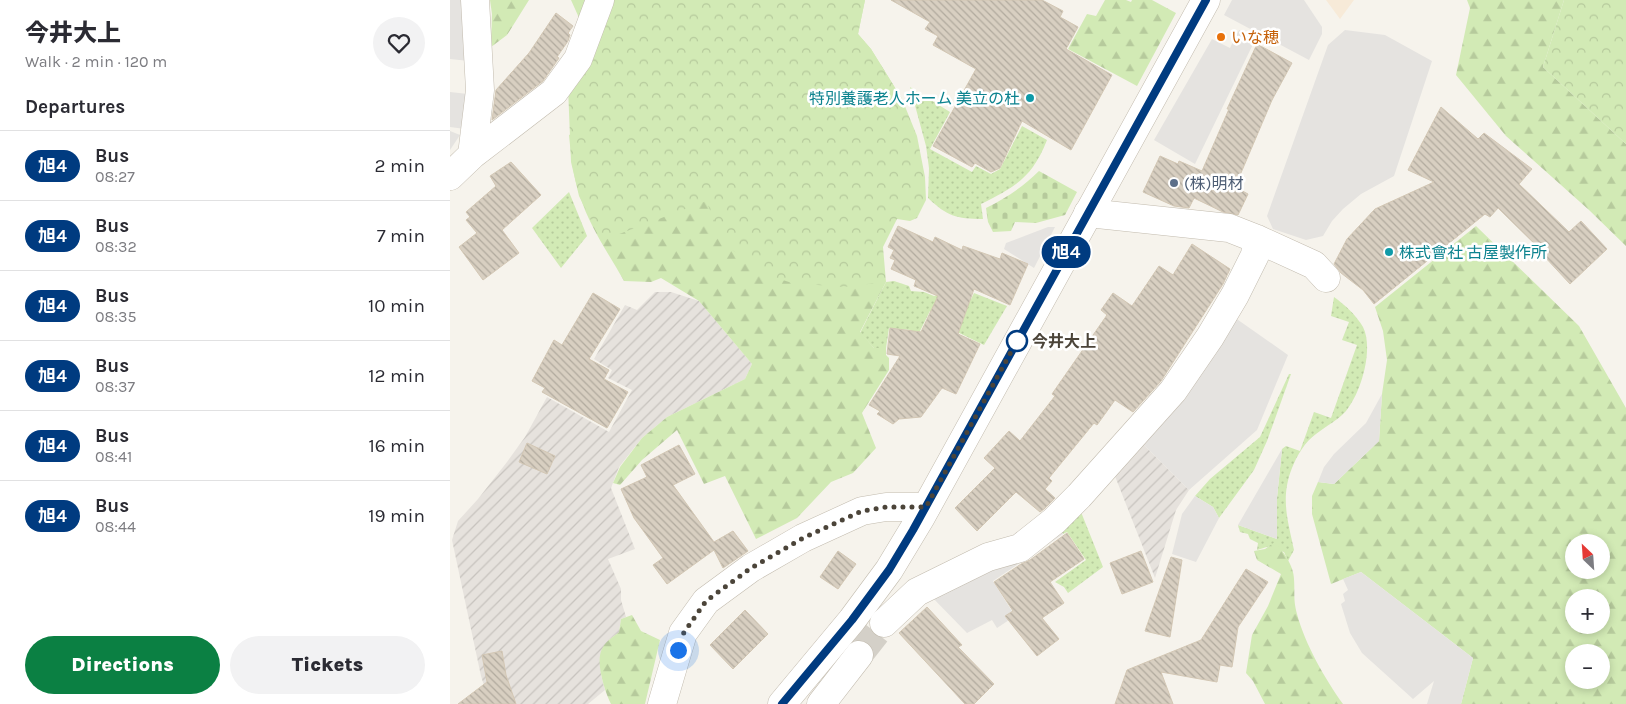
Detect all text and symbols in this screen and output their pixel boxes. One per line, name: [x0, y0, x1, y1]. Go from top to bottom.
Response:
button: heart: [373, 17, 425, 69]
text: 今井大上: [25, 19, 121, 47]
place label: いな穂: [1231, 28, 1279, 47]
marker: いな穂: [1215, 31, 1227, 43]
text: Walk · 2 min · 120 m: [25, 52, 167, 71]
place label: 特別養護老人ホーム 美立の杜: [809, 89, 1020, 108]
marker: 特別養護老人ホーム 美立の杜: [1024, 92, 1036, 104]
text: Departures: [25, 96, 125, 118]
text: Bus: [95, 145, 129, 167]
text: 旭4: [38, 155, 67, 177]
text: 2 min: [375, 155, 425, 177]
text: 08:27: [95, 167, 135, 186]
place label: (株)明材: [1184, 174, 1243, 193]
marker: (株)明材: [1168, 177, 1180, 189]
text: Bus: [95, 215, 129, 237]
text: 旭4: [38, 225, 67, 247]
text: 7 min: [377, 225, 425, 247]
line badge: 旭4: [1044, 236, 1088, 268]
text: 08:32: [95, 237, 137, 256]
text: 旭4: [1052, 241, 1080, 263]
place label: 株式會社 古屋製作所: [1399, 243, 1547, 262]
marker: 株式會社 古屋製作所: [1383, 246, 1395, 258]
text: Bus: [95, 285, 129, 307]
text: 旭4: [38, 295, 67, 317]
text: 10 min: [368, 295, 425, 317]
text: 08:35: [95, 307, 137, 326]
marker: 今井大上: [1006, 330, 1028, 352]
place label: 今井大上: [1032, 332, 1096, 351]
text: Bus: [95, 355, 129, 377]
text: 旭4: [38, 365, 67, 387]
text: 12 min: [368, 365, 425, 387]
text: 08:37: [95, 377, 135, 396]
text: Bus: [95, 425, 129, 447]
text: 旭4: [38, 435, 67, 457]
text: 16 min: [368, 435, 425, 457]
text: 08:41: [95, 447, 132, 466]
text: Bus: [95, 495, 129, 517]
text: 旭4: [38, 505, 67, 527]
text: 19 min: [368, 505, 425, 527]
text: 08:44: [95, 517, 136, 536]
north arrow: [1565, 534, 1610, 579]
map controls: [1565, 534, 1610, 689]
button: +: [1565, 589, 1610, 634]
button: Directions: [25, 636, 220, 694]
button: Tickets: [230, 636, 425, 694]
your location: [666, 638, 691, 663]
button: −: [1565, 644, 1610, 689]

